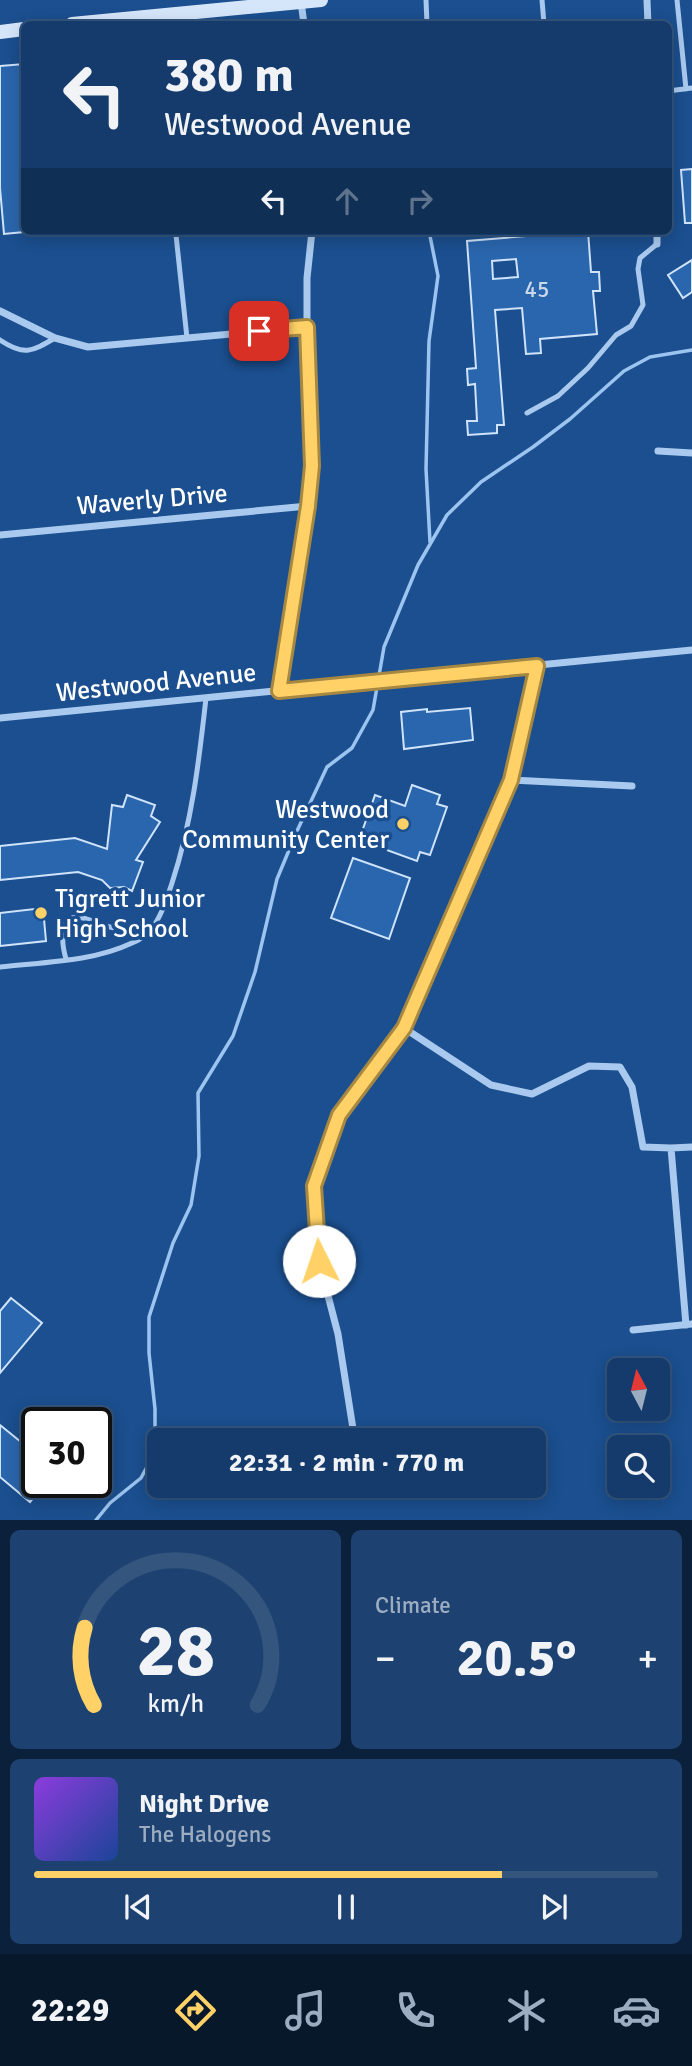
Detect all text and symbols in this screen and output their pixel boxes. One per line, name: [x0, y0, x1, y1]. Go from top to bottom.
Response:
text: 380 m: [164, 45, 294, 105]
icon: left: [49, 49, 140, 140]
text: Westwood Avenue: [164, 105, 411, 144]
icon: left: [255, 182, 293, 220]
icon: ahead: [328, 182, 366, 220]
icon: right: [401, 182, 439, 220]
house number: 45: [525, 275, 549, 304]
pin: [229, 301, 289, 361]
icon: arrive: [240, 312, 278, 350]
street label: Waverly Drive: [75, 477, 229, 523]
street label: Westwood Avenue: [54, 657, 258, 709]
place label: Westwood Community Center: [182, 794, 389, 856]
marker: Westwood Community Center: [395, 816, 411, 832]
place label: Tigrett Junior High School: [55, 883, 205, 945]
marker: Tigrett Junior High School: [33, 905, 49, 921]
position arrow: [282, 1224, 356, 1298]
north arrow: [607, 1358, 670, 1421]
map controls: [607, 1358, 670, 1498]
speed limit sign: 30: [21, 1407, 112, 1498]
button: search: [607, 1435, 670, 1498]
text: 22:31 · 2 min · 770 m: [229, 1447, 464, 1479]
text: Climate: [375, 1591, 451, 1620]
text: 28: [136, 1608, 215, 1697]
text: 20.5°: [457, 1626, 576, 1690]
text: −: [375, 1635, 396, 1682]
text: +: [637, 1635, 658, 1682]
text: km/h: [147, 1688, 204, 1719]
text: Night Drive: [139, 1788, 269, 1820]
text: The Halogens: [139, 1820, 271, 1849]
icon: previous: [119, 1888, 157, 1926]
icon: pause: [327, 1888, 365, 1926]
icon: next: [535, 1888, 573, 1926]
icon: directions: [171, 1986, 220, 2035]
icon: music: [281, 1986, 330, 2035]
icon: phone: [391, 1986, 440, 2035]
icon: climate: [502, 1986, 551, 2035]
icon: car: [612, 1986, 661, 2035]
text: 22:29: [31, 1991, 109, 2030]

